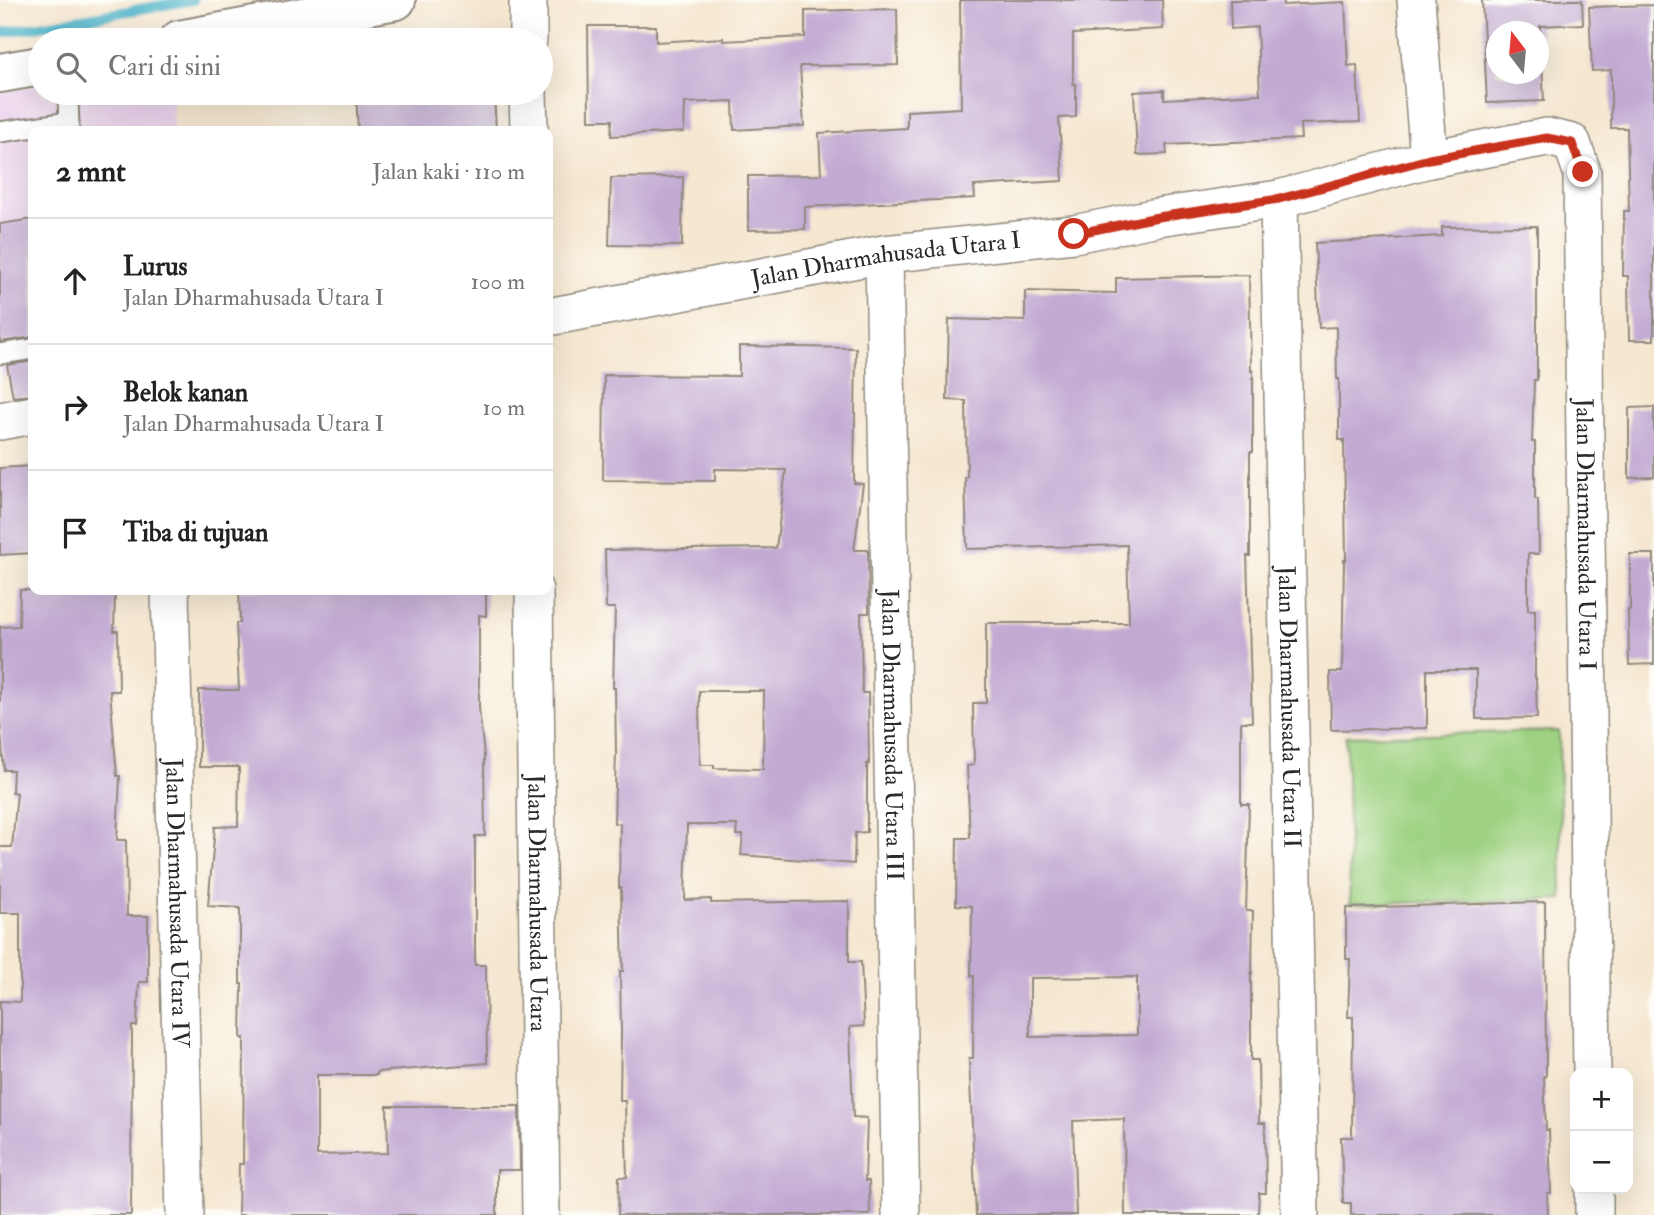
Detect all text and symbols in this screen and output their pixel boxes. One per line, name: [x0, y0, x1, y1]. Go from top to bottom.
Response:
north arrow: [1486, 21, 1549, 84]
search box: [28, 28, 553, 105]
icon: search: [52, 48, 90, 86]
text: Cari di sini: [108, 51, 221, 83]
text: 2 mnt: [56, 153, 126, 190]
route end: [1567, 156, 1598, 187]
text: Jalan kaki · 110 m: [372, 157, 525, 186]
route start: [1058, 218, 1089, 249]
street label: Jalan Dharmahusada Utara I: [747, 224, 1022, 294]
text: Lurus: [123, 251, 187, 283]
icon: ahead: [56, 262, 94, 300]
text: 100 m: [471, 267, 525, 296]
text: Jalan Dharmahusada Utara I: [123, 283, 384, 312]
text: Belok kanan: [123, 377, 248, 409]
icon: right: [56, 388, 94, 426]
text: 10 m: [482, 393, 525, 422]
street label: Jalan Dharmahusada Utara I: [1569, 397, 1603, 671]
text: Jalan Dharmahusada Utara I: [123, 409, 384, 438]
icon: arrive: [56, 514, 94, 552]
text: Tiba di tujuan: [123, 517, 268, 549]
street label: Jalan Dharmahusada Utara II: [1271, 565, 1308, 848]
street label: Jalan Dharmahusada Utara III: [874, 588, 911, 881]
street label: Jalan Dharmahusada Utara IV: [159, 757, 197, 1049]
street label: Jalan Dharmahusada Utara: [521, 773, 554, 1033]
map controls: [1570, 1068, 1633, 1194]
button: +: [1570, 1068, 1633, 1131]
button: −: [1570, 1131, 1633, 1194]

